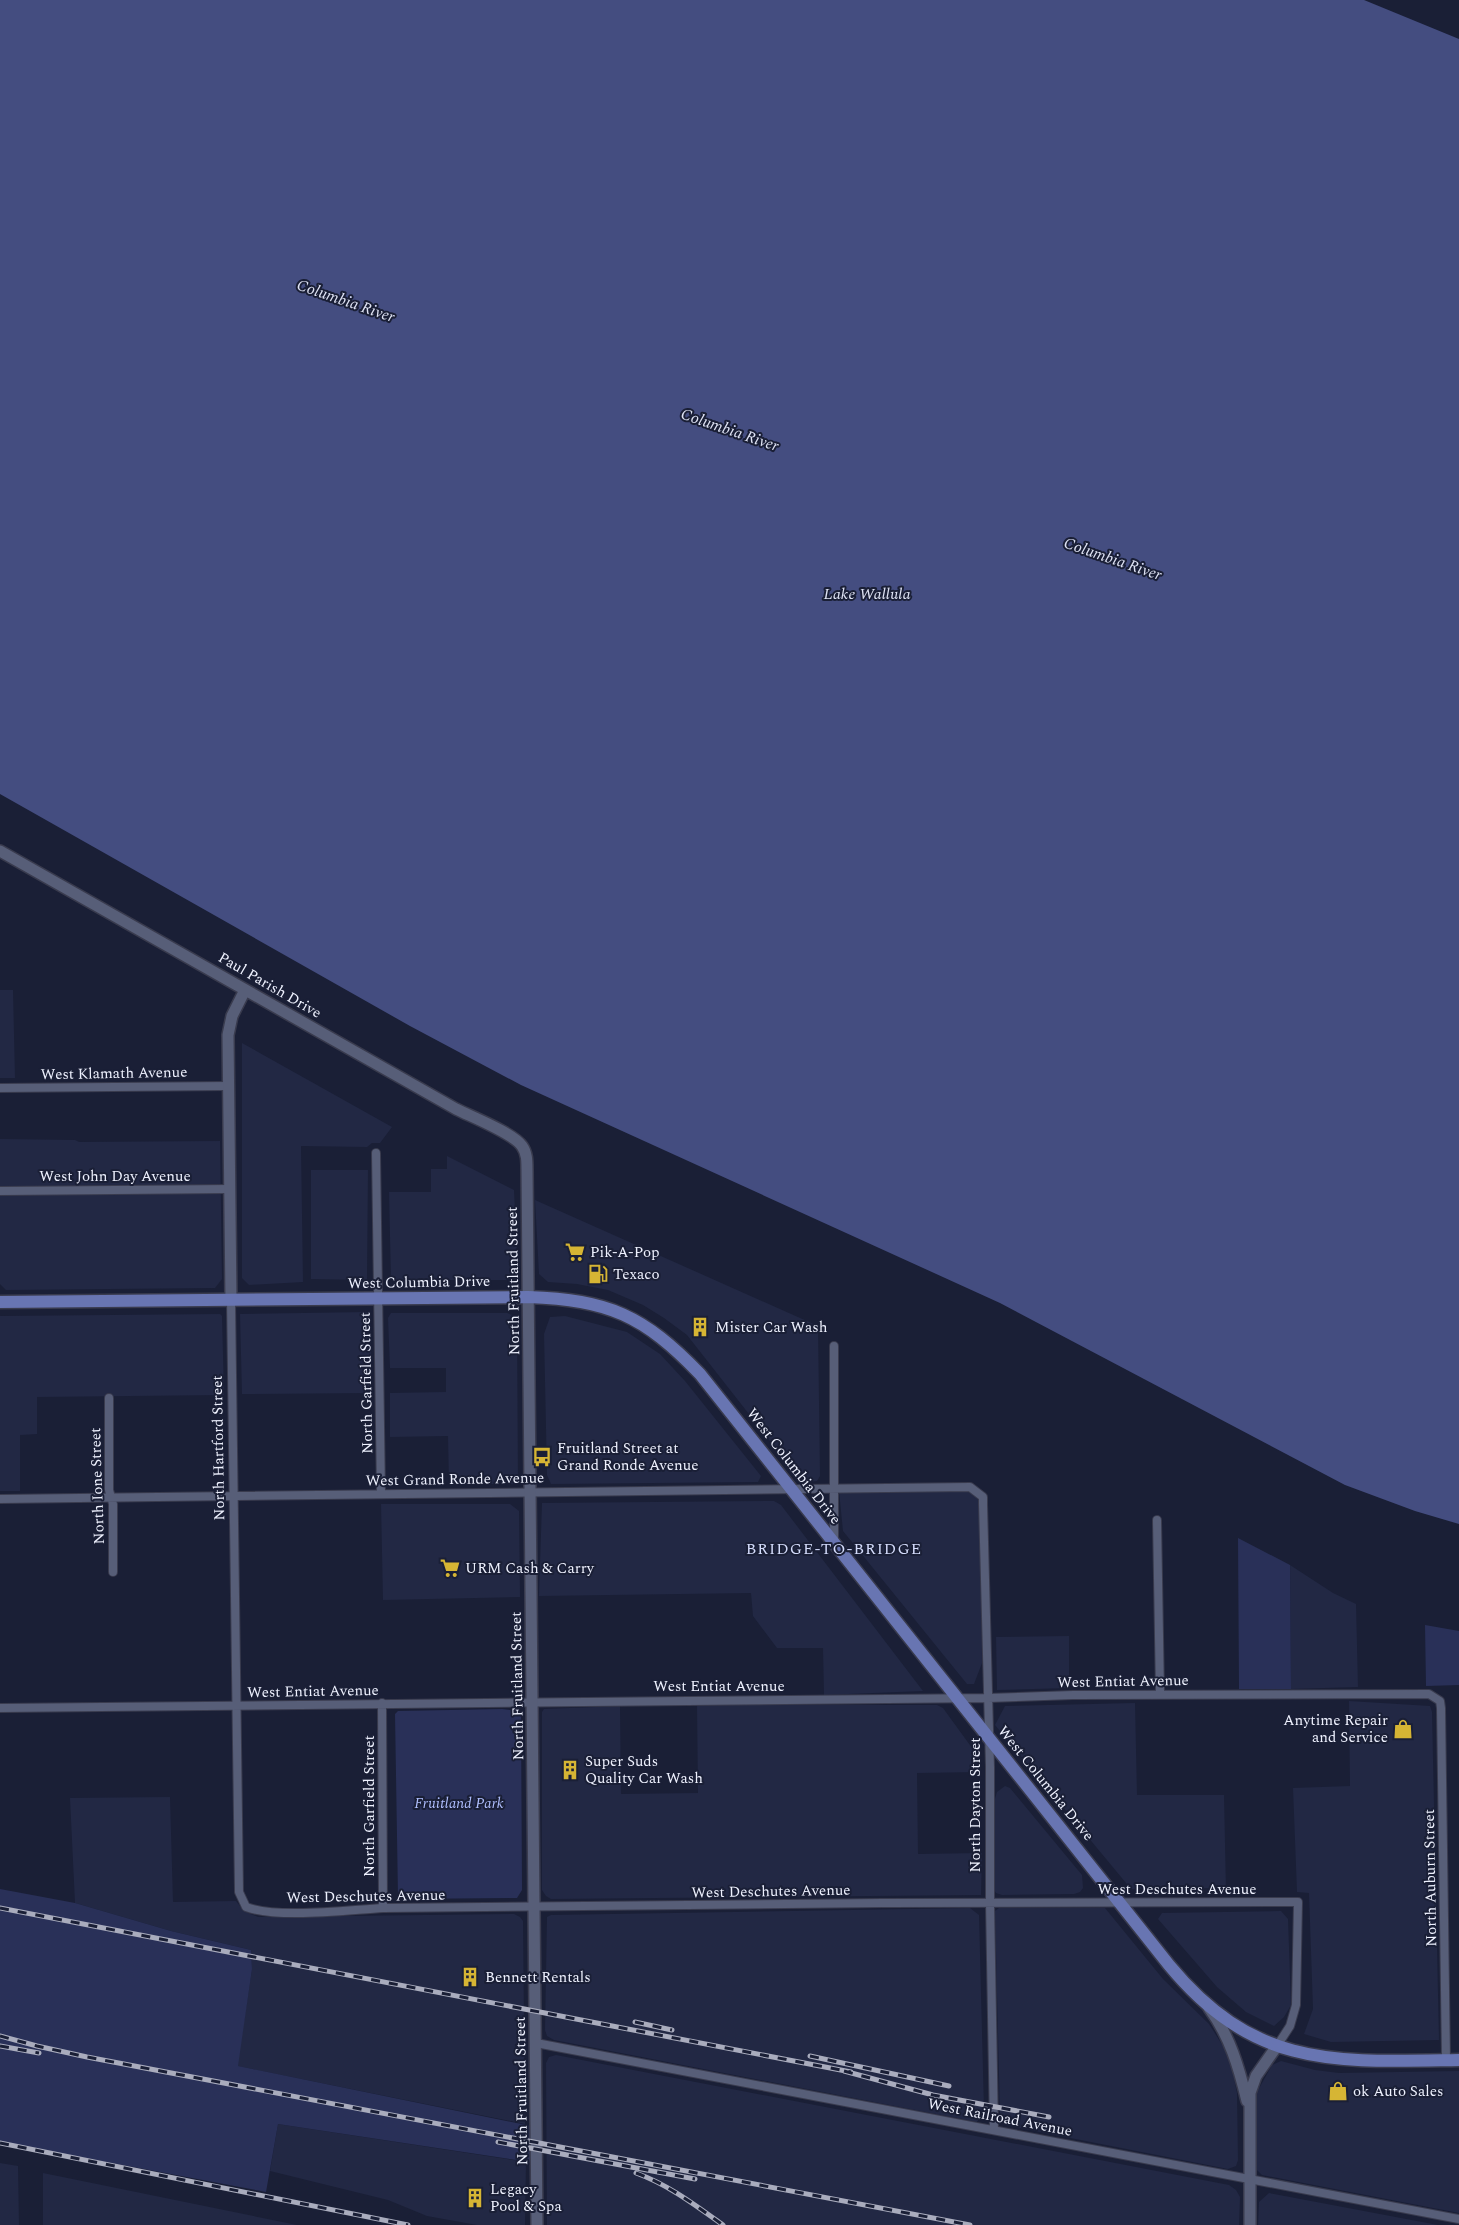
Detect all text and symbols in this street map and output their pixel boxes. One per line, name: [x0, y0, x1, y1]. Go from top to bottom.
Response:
water label: Columbia River: [293, 273, 398, 329]
water label: Columbia River: [677, 402, 782, 458]
water label: Columbia River: [1060, 531, 1165, 587]
water label: Lake Wallula: [823, 582, 911, 606]
street label: Paul Parish Drive: [214, 946, 326, 1024]
street label: West Klamath Avenue: [40, 1061, 188, 1086]
street label: West John Day Avenue: [39, 1165, 191, 1188]
street label: North Fruitland Street: [501, 1206, 526, 1356]
supermarket icon: Pik-A-Pop: [564, 1241, 586, 1263]
place label: Pik-A-Pop: [590, 1241, 660, 1264]
fuel station icon: Texaco: [587, 1263, 609, 1285]
place label: Texaco: [613, 1263, 660, 1286]
street label: West Columbia Drive: [348, 1270, 490, 1295]
street label: North Garfield Street: [354, 1312, 379, 1454]
building icon: Mister Car Wash: [689, 1316, 711, 1338]
place label: Mister Car Wash: [715, 1316, 828, 1339]
street label: North Hartford Street: [206, 1375, 231, 1521]
street label: West Columbia Drive: [741, 1403, 847, 1530]
street label: North Ione Street: [84, 1427, 111, 1545]
place label: Fruitland Street at Grand Ronde Avenue: [557, 1437, 698, 1477]
bus stop icon: Fruitland Street at Grand Ronde Avenue: [531, 1446, 553, 1468]
street label: West Grand Ronde Avenue: [366, 1466, 544, 1493]
district label: BRIDGE-TO-BRIDGE: [746, 1537, 922, 1561]
supermarket icon: URM Cash & Carry: [439, 1557, 461, 1579]
place label: URM Cash & Carry: [465, 1557, 595, 1580]
street label: North Fruitland Street: [505, 1611, 530, 1761]
street label: West Entiat Avenue: [1057, 1669, 1189, 1694]
street label: West Entiat Avenue: [653, 1675, 785, 1698]
street label: West Entiat Avenue: [247, 1679, 379, 1704]
place label: Anytime Repair and Service: [1283, 1709, 1388, 1749]
shop icon: Anytime Repair and Service: [1392, 1718, 1414, 1740]
street label: West Columbia Drive: [992, 1721, 1099, 1846]
street label: North Garfield Street: [358, 1735, 381, 1877]
street label: North Dayton Street: [964, 1737, 987, 1873]
place label: Super Suds Quality Car Wash: [585, 1750, 703, 1790]
building icon: Super Suds Quality Car Wash: [559, 1759, 581, 1781]
park label: Fruitland Park: [414, 1792, 504, 1815]
street label: North Auburn Street: [1418, 1809, 1443, 1947]
street label: West Deschutes Avenue: [1097, 1878, 1257, 1901]
street label: West Deschutes Avenue: [691, 1879, 851, 1904]
street label: West Deschutes Avenue: [286, 1884, 446, 1909]
building icon: Bennett Rentals: [459, 1966, 481, 1988]
place label: Bennett Rentals: [485, 1966, 591, 1989]
street label: North Fruitland Street: [509, 2016, 534, 2166]
shop icon: ok Auto Sales: [1327, 2080, 1349, 2102]
place label: ok Auto Sales: [1353, 2080, 1443, 2103]
street label: West Railroad Avenue: [926, 2092, 1074, 2143]
place label: Legacy Pool & Spa: [490, 2178, 562, 2218]
building icon: Legacy Pool & Spa: [464, 2187, 486, 2209]

